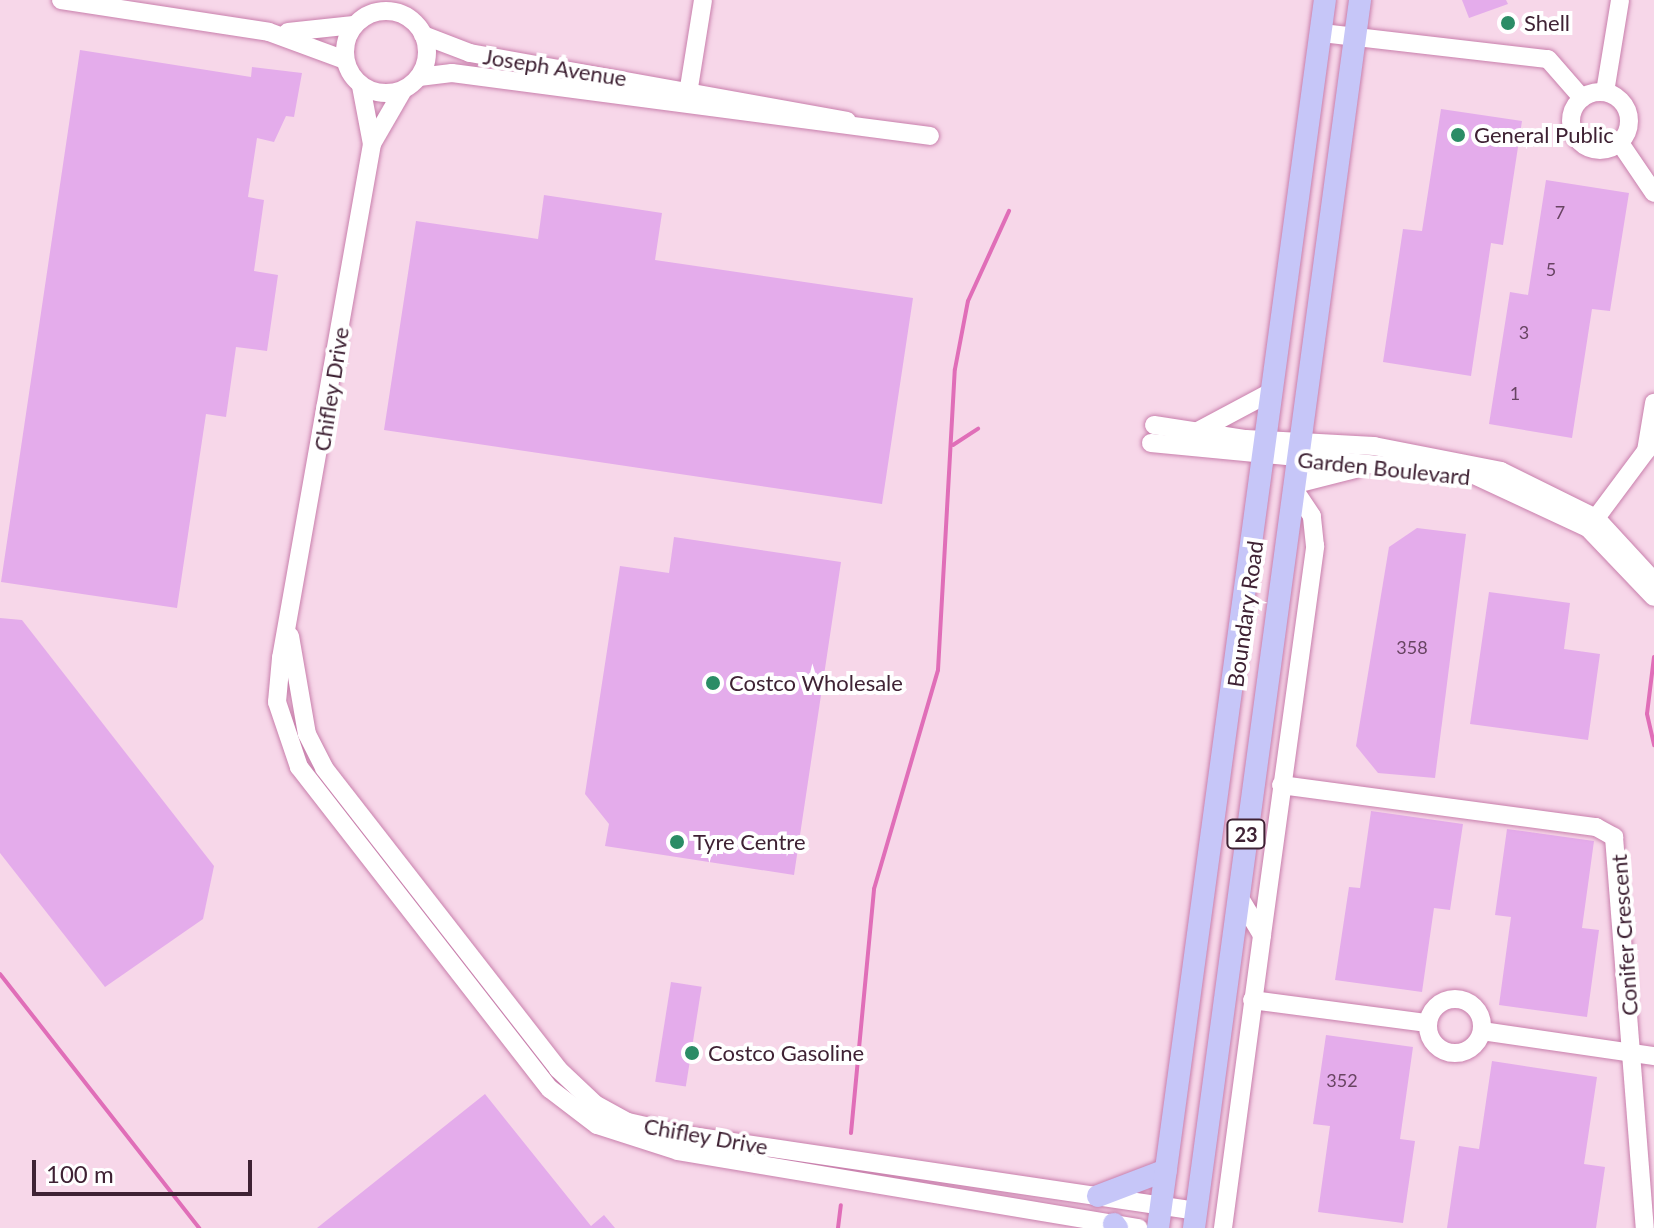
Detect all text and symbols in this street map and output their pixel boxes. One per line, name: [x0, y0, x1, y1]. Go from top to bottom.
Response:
place label: Shell: [1524, 10, 1570, 36]
marker: Shell: [1499, 14, 1517, 32]
street label: Joseph Avenue: [481, 43, 629, 91]
place label: General Public: [1474, 122, 1614, 148]
marker: General Public: [1449, 126, 1467, 144]
house number: 7: [1555, 201, 1565, 223]
house number: 5: [1546, 258, 1556, 280]
house number: 3: [1519, 321, 1529, 343]
street label: Chifley Drive: [308, 325, 354, 453]
house number: 1: [1510, 382, 1520, 404]
street label: Garden Boulevard: [1296, 446, 1472, 490]
street label: Boundary Road: [1222, 539, 1268, 689]
house number: 358: [1396, 636, 1428, 658]
place label: Costco Wholesale: [729, 670, 903, 696]
marker: Costco Wholesale: [704, 674, 722, 692]
road number: 23: [1226, 818, 1266, 850]
place label: Tyre Centre: [693, 829, 806, 855]
marker: Tyre Centre: [668, 833, 686, 851]
street label: Conifer Crescent: [1605, 853, 1643, 1017]
place label: Costco Gasoline: [708, 1040, 864, 1066]
marker: Costco Gasoline: [683, 1044, 701, 1062]
house number: 352: [1326, 1069, 1358, 1091]
street label: Chifley Drive: [642, 1112, 770, 1160]
scale bar: [36, 1144, 256, 1194]
text: 100 m: [46, 1159, 114, 1188]

